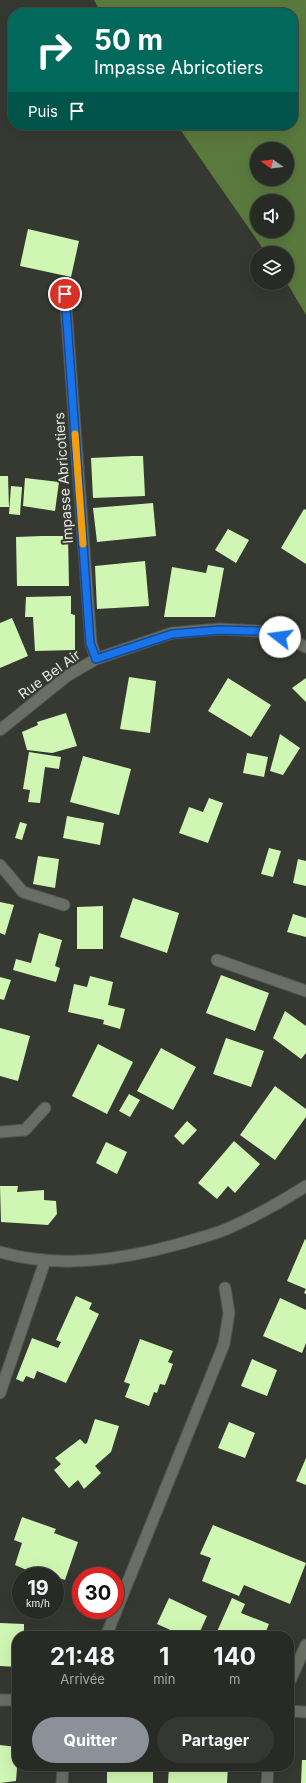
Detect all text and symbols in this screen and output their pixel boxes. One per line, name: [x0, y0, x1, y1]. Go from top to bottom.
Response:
text: 50 m: [94, 23, 163, 57]
icon: right: [28, 24, 80, 76]
text: Impasse Abricotiers: [94, 57, 263, 78]
icon: arrive: [66, 100, 88, 122]
text: Puis: [28, 102, 58, 121]
north arrow: [250, 142, 294, 186]
map controls: [250, 142, 294, 290]
button: sound: [250, 194, 294, 238]
button: layers: [250, 246, 294, 290]
pin: [48, 277, 82, 311]
icon: arrive: [54, 283, 76, 305]
street label: Impasse Abricotiers: [50, 412, 76, 544]
position arrow: [259, 616, 301, 658]
street label: Rue Bel Air: [15, 646, 83, 702]
speed limit sign: 30: [72, 1567, 124, 1619]
text: 19: [27, 1576, 49, 1600]
text: km/h: [26, 1597, 50, 1609]
text: 21:48: [50, 1642, 115, 1671]
text: 1: [159, 1642, 169, 1671]
text: 140: [213, 1642, 256, 1671]
text: Arrivée: [60, 1671, 105, 1687]
text: min: [153, 1671, 175, 1687]
text: m: [229, 1671, 240, 1687]
button: Quitter: [32, 1717, 149, 1763]
button: Partager: [157, 1717, 274, 1763]

